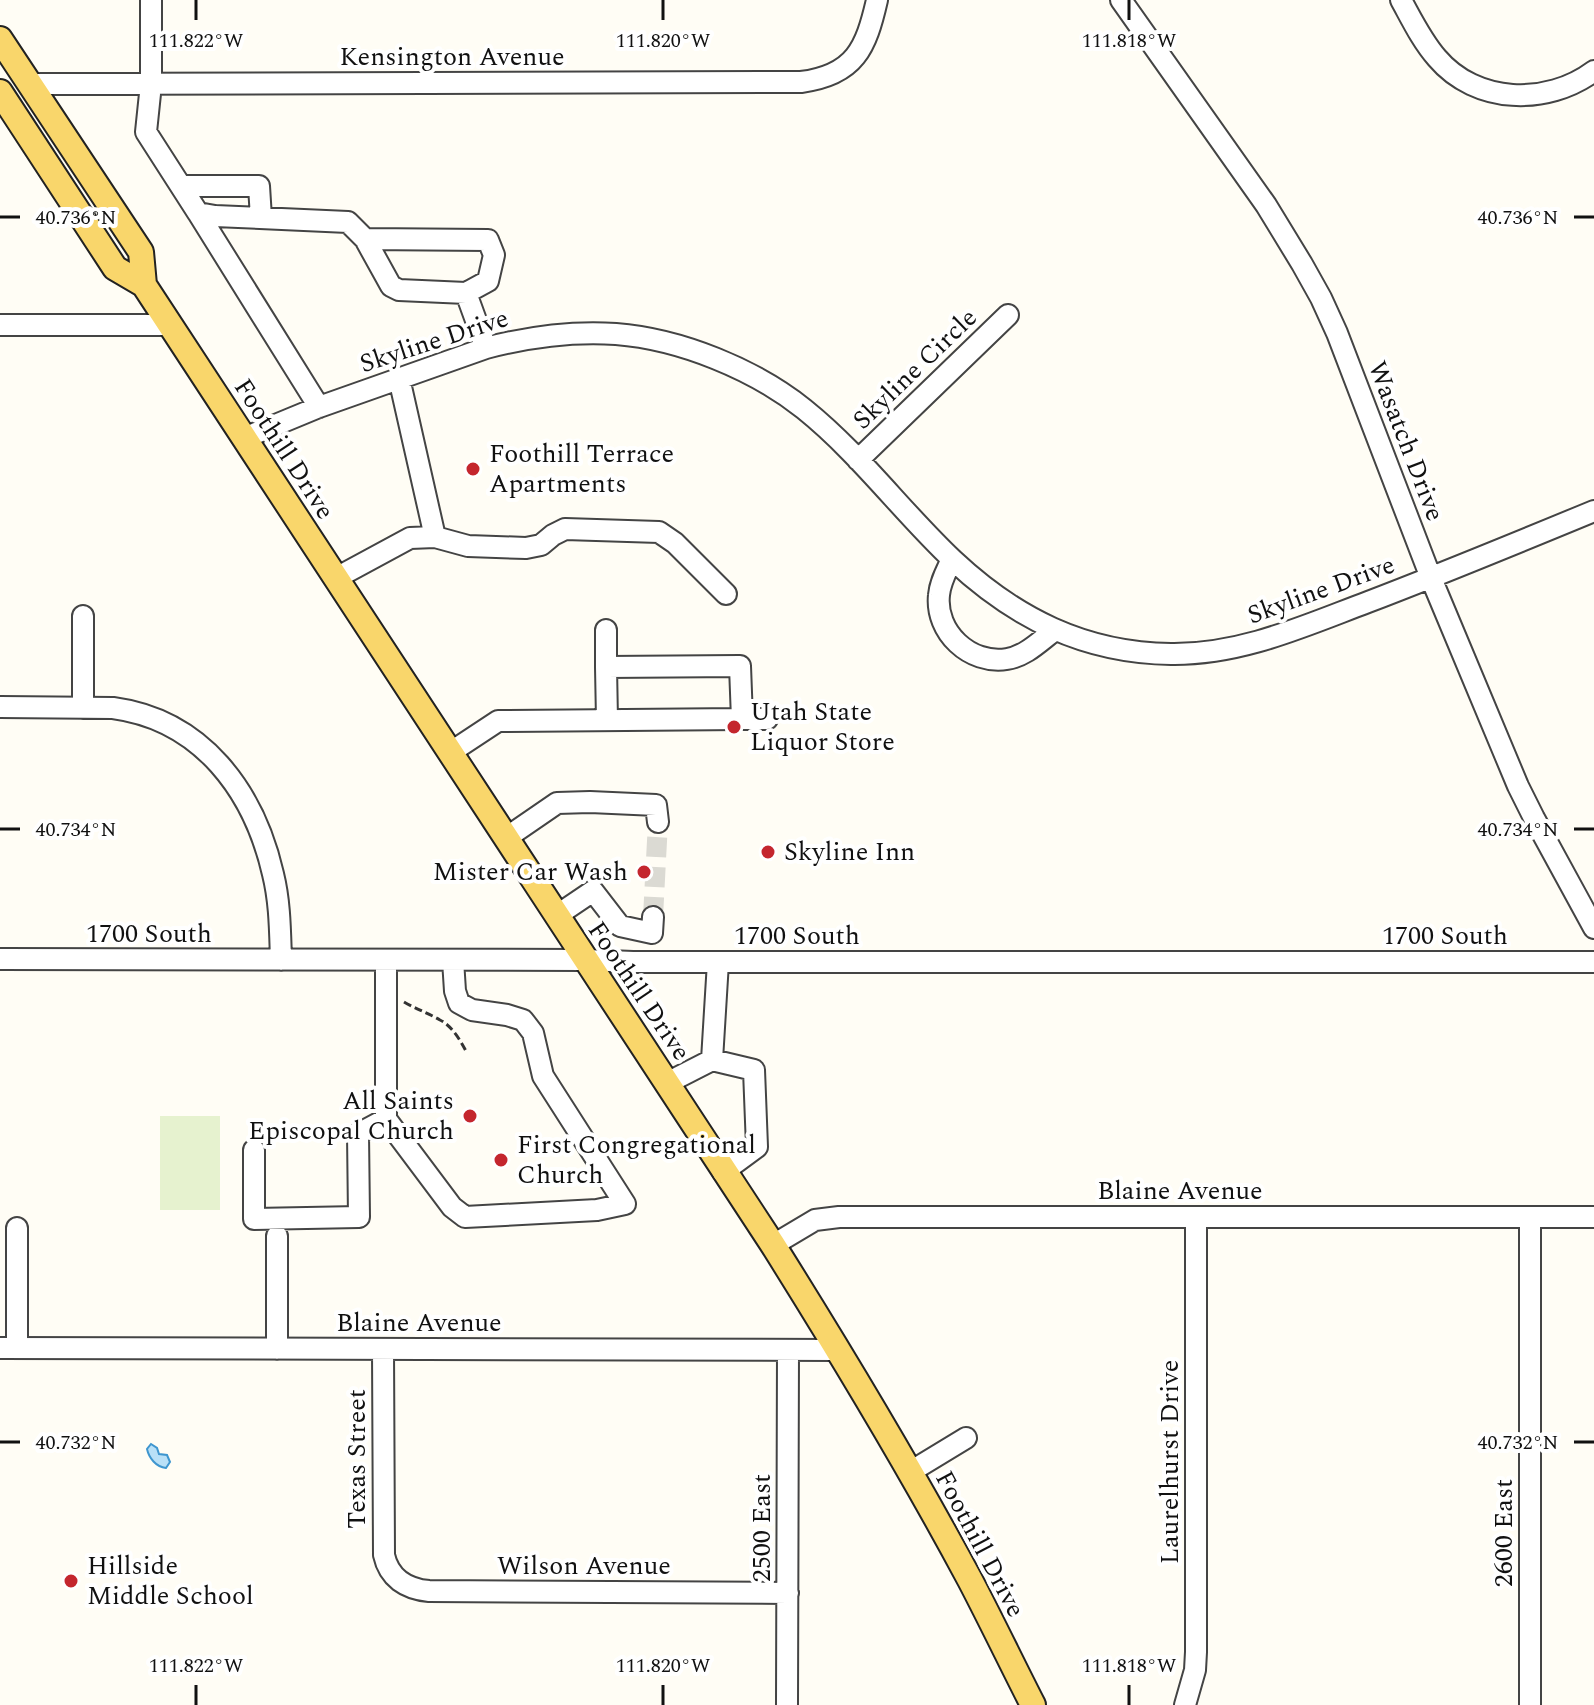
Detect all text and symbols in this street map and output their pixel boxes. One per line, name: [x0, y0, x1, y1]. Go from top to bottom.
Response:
text: 111.822°W: [149, 26, 244, 56]
text: 111.820°W: [616, 26, 711, 56]
text: 111.818°W: [1082, 26, 1177, 56]
street label: Kensington Avenue: [339, 37, 565, 77]
text: 40.736°N: [36, 203, 116, 233]
text: 40.736°N: [1478, 203, 1558, 233]
street label: Skyline Drive: [354, 298, 514, 384]
street label: Skyline Circle: [843, 299, 987, 439]
street label: Wasatch Drive: [1357, 355, 1455, 527]
street label: Foothill Drive: [223, 371, 345, 527]
place label: Foothill Terrace Apartments: [489, 434, 674, 504]
marker: Foothill Terrace Apartments: [464, 460, 482, 478]
street label: Skyline Drive: [1242, 545, 1400, 635]
place label: Utah State Liquor Store: [750, 692, 895, 762]
marker: Utah State Liquor Store: [725, 718, 743, 736]
text: 40.734°N: [36, 815, 116, 845]
text: 40.734°N: [1478, 815, 1558, 845]
place label: Skyline Inn: [784, 832, 915, 872]
marker: Skyline Inn: [759, 843, 777, 861]
place label: Mister Car Wash: [433, 852, 628, 892]
marker: Mister Car Wash: [635, 863, 653, 881]
street label: Foothill Drive: [577, 913, 701, 1069]
street label: 1700 South: [86, 914, 212, 954]
street label: 1700 South: [734, 916, 860, 956]
street label: 1700 South: [1382, 916, 1508, 956]
place label: All Saints Episcopal Church: [248, 1081, 454, 1151]
marker: All Saints Episcopal Church: [461, 1107, 479, 1125]
place label: First Congregational Church: [517, 1125, 756, 1195]
marker: First Congregational Church: [492, 1151, 510, 1169]
street label: Blaine Avenue: [1097, 1171, 1263, 1211]
street label: Blaine Avenue: [336, 1303, 502, 1343]
street label: Laurelhurst Drive: [1150, 1360, 1190, 1564]
street label: Texas Street: [337, 1389, 377, 1529]
text: 40.732°N: [36, 1428, 116, 1458]
text: 40.732°N: [1478, 1428, 1558, 1458]
street label: Foothill Drive: [925, 1463, 1035, 1625]
street label: 2500 East: [742, 1474, 782, 1582]
street label: 2600 East: [1484, 1479, 1524, 1587]
place label: Hillside Middle School: [87, 1546, 254, 1616]
street label: Wilson Avenue: [497, 1546, 671, 1586]
marker: Hillside Middle School: [62, 1572, 80, 1590]
text: 111.822°W: [149, 1651, 244, 1681]
text: 111.820°W: [616, 1651, 711, 1681]
text: 111.818°W: [1082, 1651, 1177, 1681]

